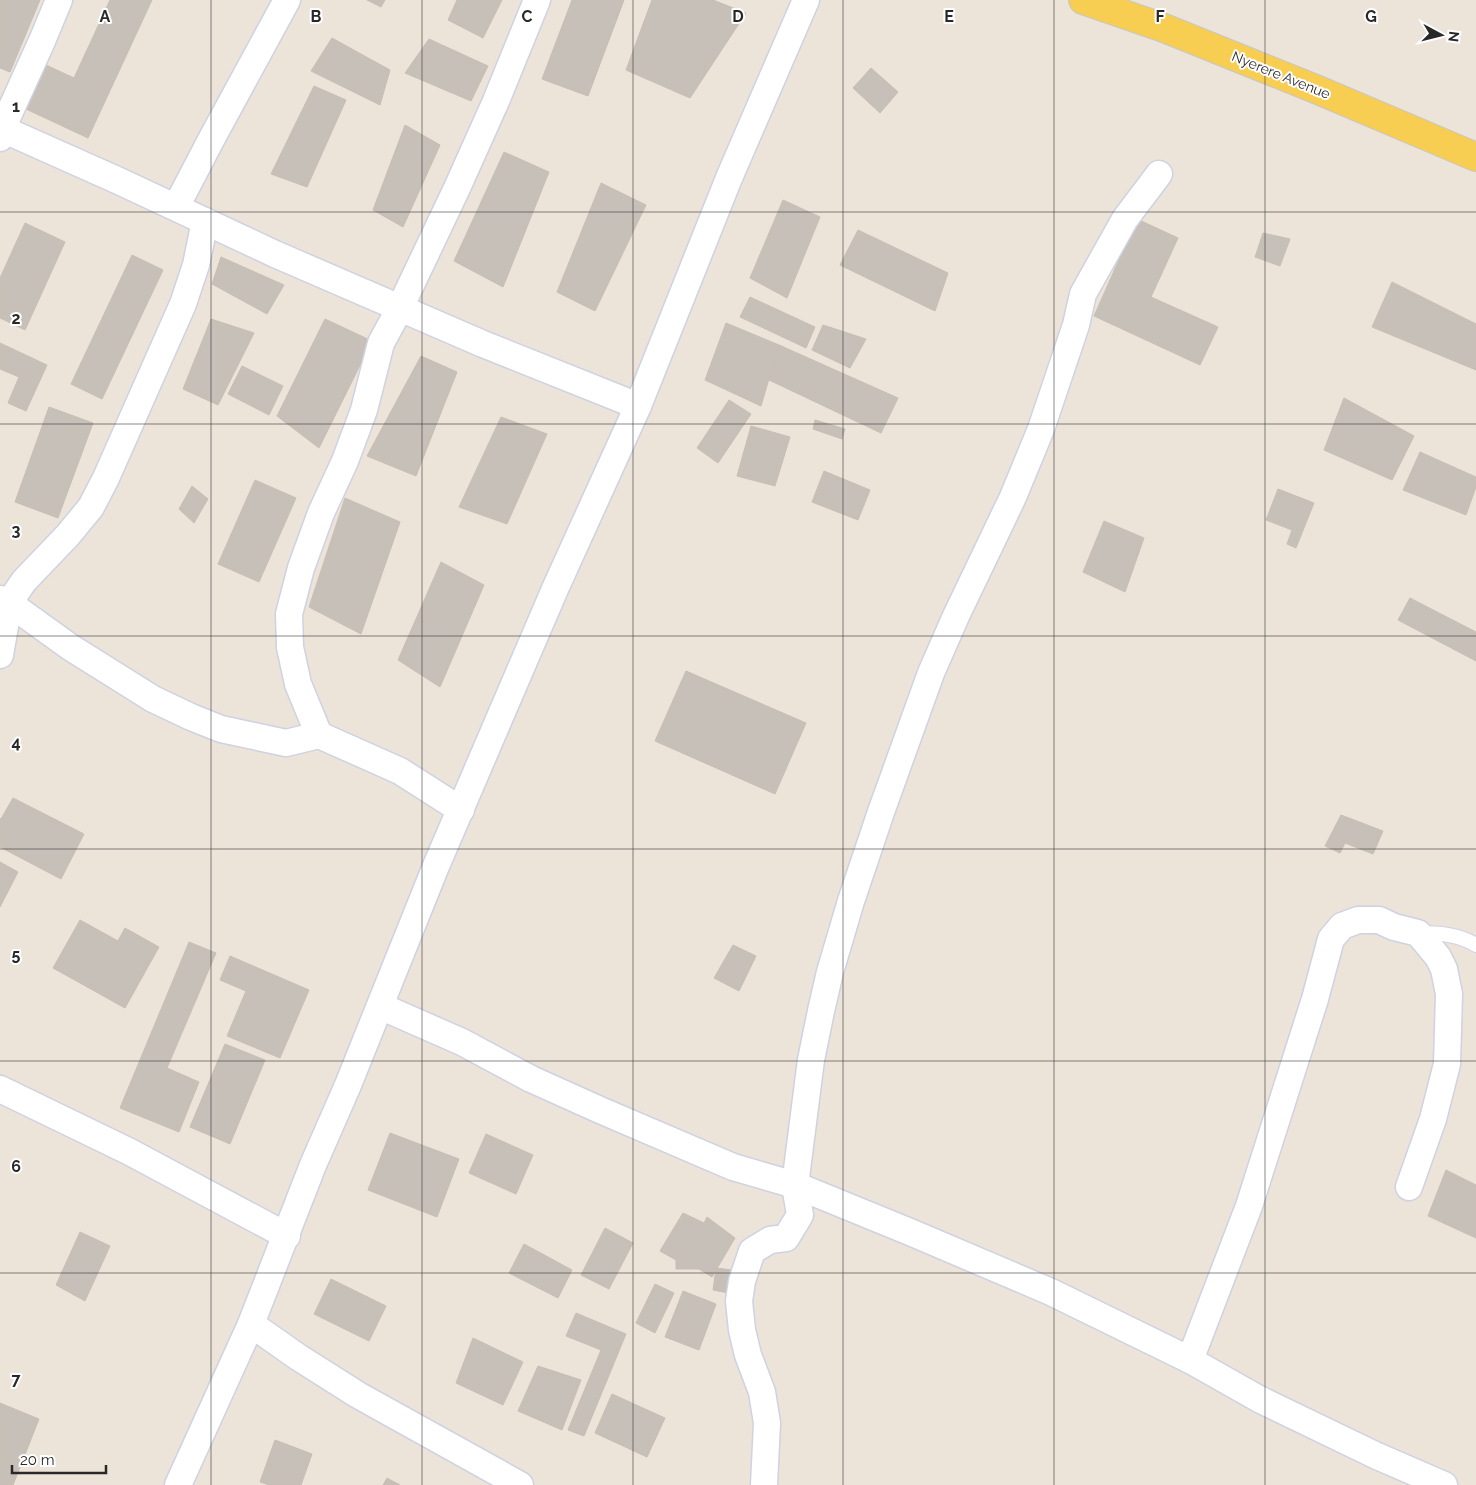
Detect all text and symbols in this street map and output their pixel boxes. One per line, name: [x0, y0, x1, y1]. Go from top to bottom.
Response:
text: A: [100, 7, 111, 26]
text: B: [311, 7, 322, 26]
text: C: [522, 7, 533, 26]
text: D: [732, 7, 744, 26]
text: E: [944, 7, 954, 26]
text: F: [1155, 7, 1165, 26]
text: G: [1365, 7, 1377, 26]
north arrow: [1416, 10, 1466, 60]
text: N: [1445, 30, 1462, 43]
street label: Nyerere Avenue: [1230, 48, 1332, 102]
text: 1: [12, 97, 20, 116]
text: 2: [11, 309, 21, 328]
text: 3: [12, 521, 21, 540]
text: 4: [11, 733, 21, 752]
text: 5: [12, 945, 21, 964]
text: 6: [11, 1157, 21, 1176]
text: 7: [12, 1370, 21, 1389]
scale bar: [12, 1442, 106, 1474]
text: 20 m: [20, 1451, 55, 1469]

